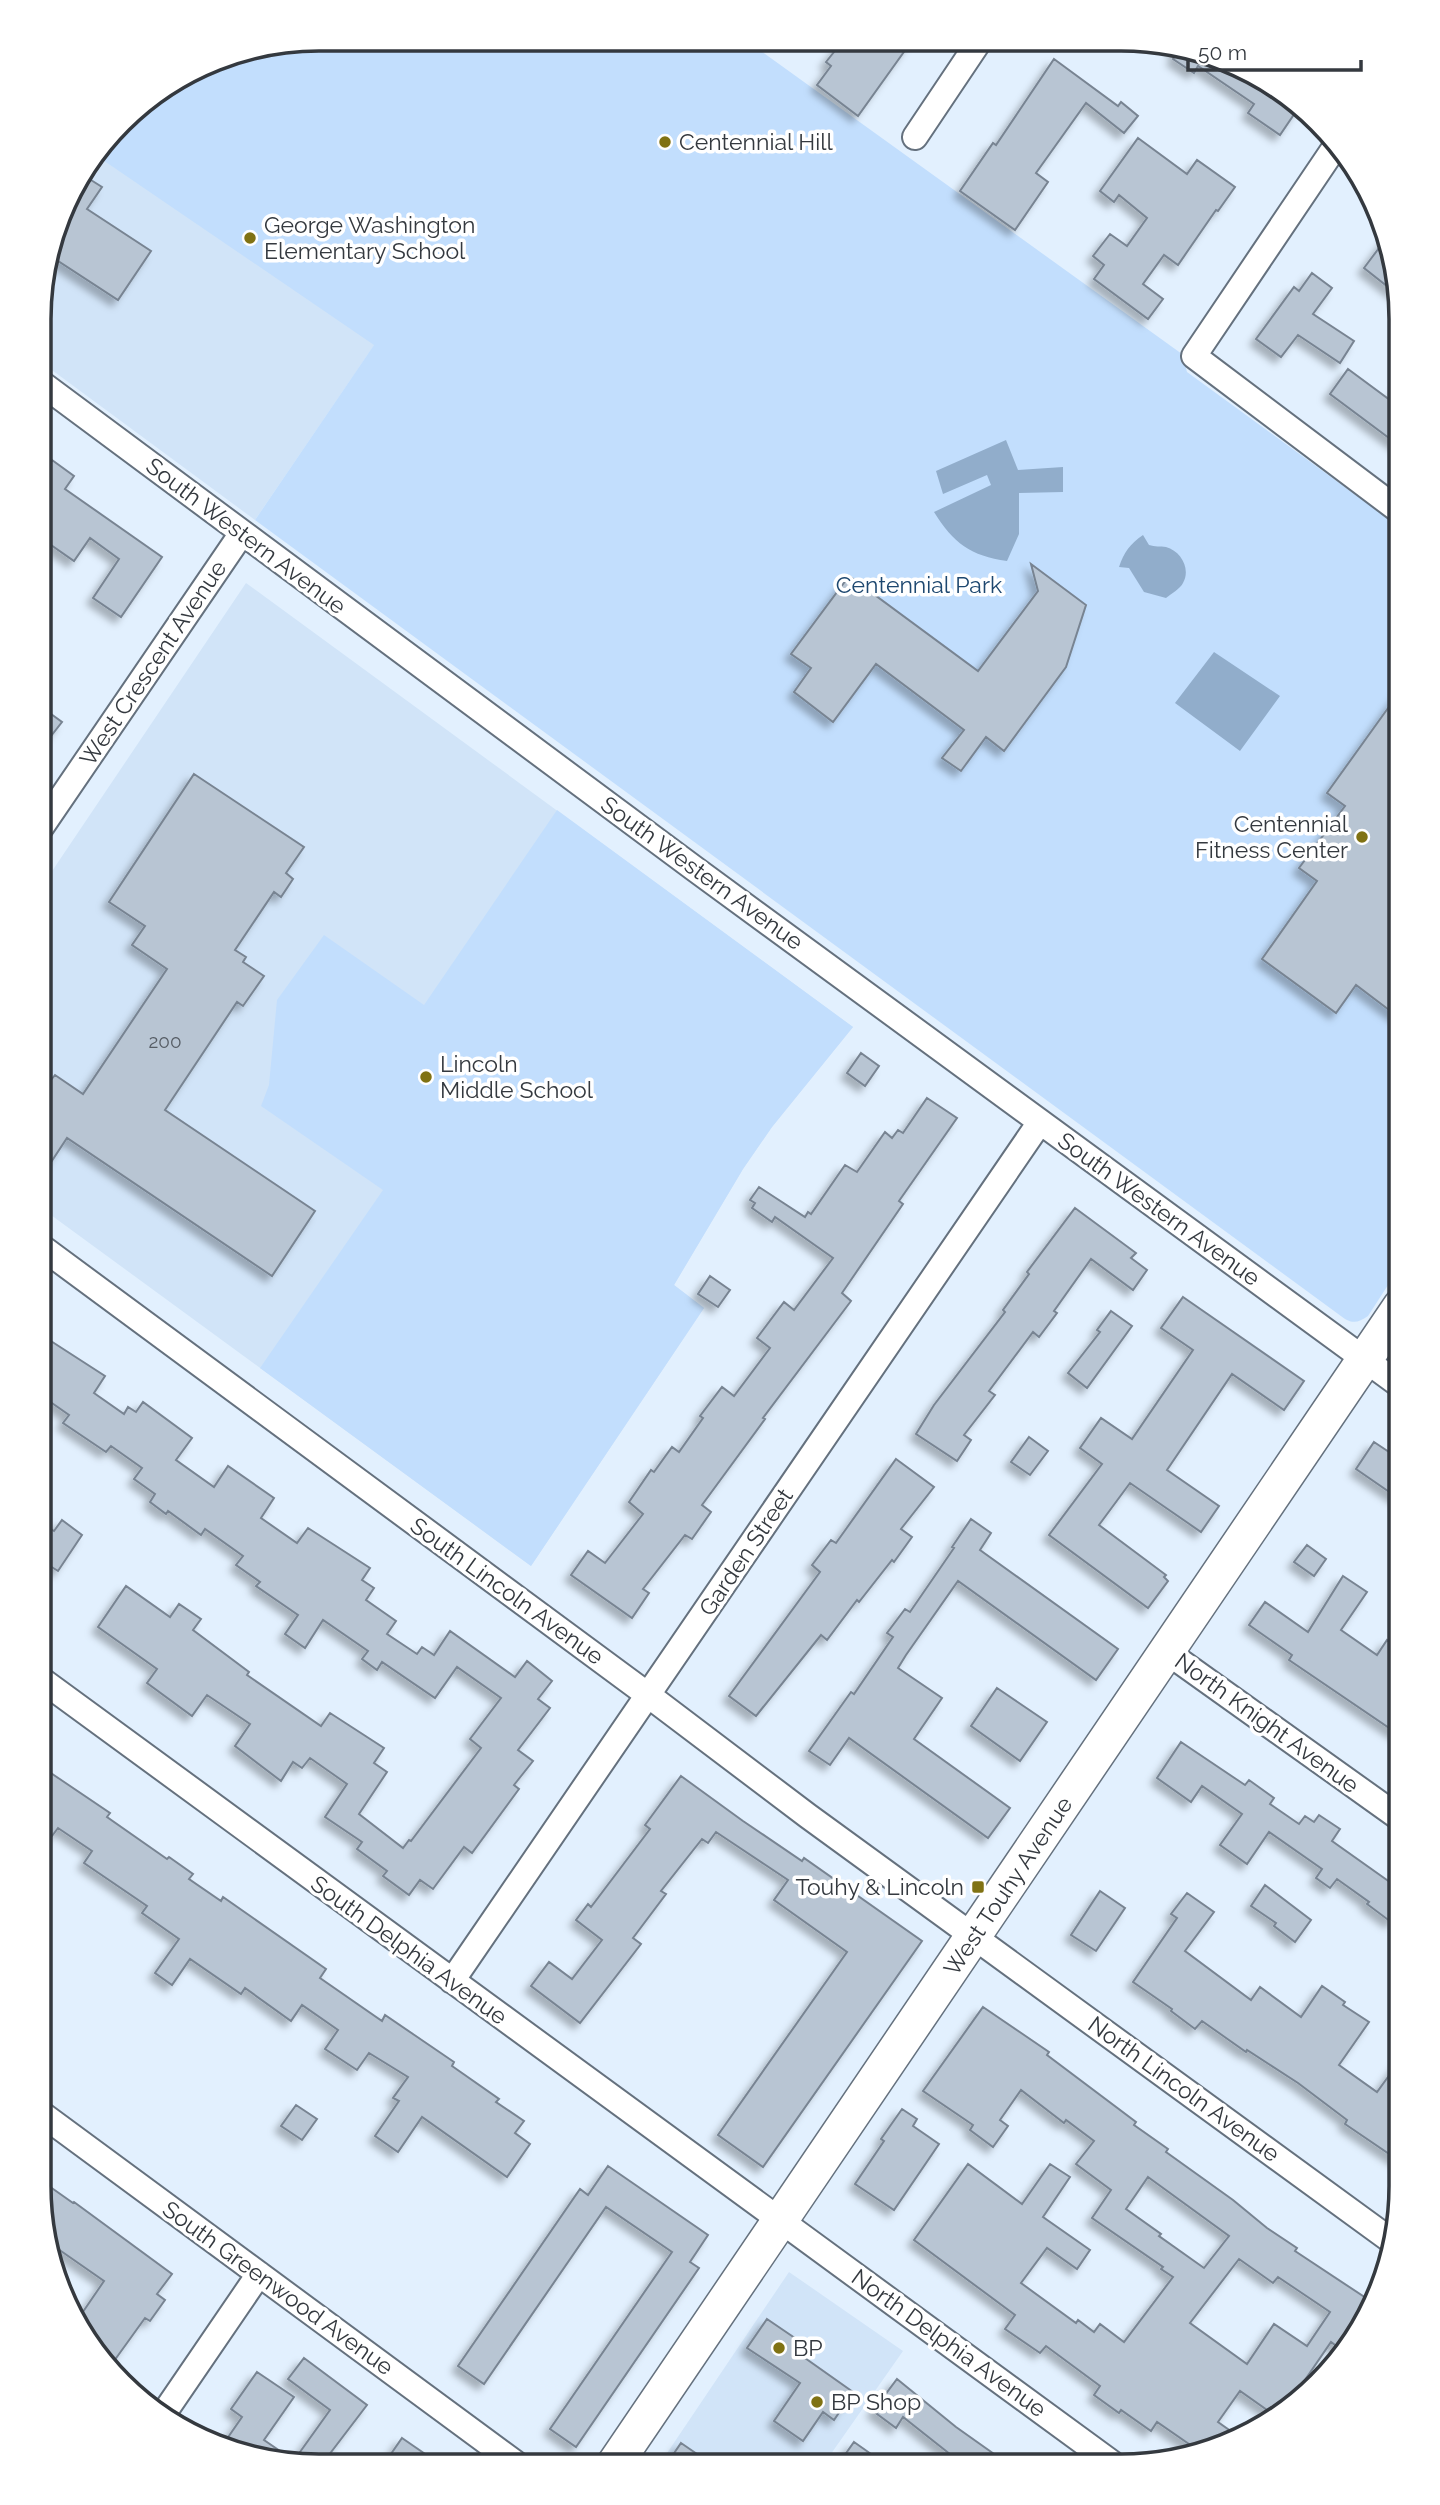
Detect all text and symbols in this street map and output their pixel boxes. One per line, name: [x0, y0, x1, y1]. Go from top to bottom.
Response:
scale bar: [1188, 28, 1361, 72]
text: 50 m: [1198, 40, 1247, 65]
place label: Centennial Hill: [679, 128, 834, 155]
marker: Centennial Hill: [657, 134, 673, 150]
place label: George Washington Elementary School: [264, 211, 475, 264]
marker: George Washington Elementary School: [242, 230, 258, 246]
street label: South Western Avenue: [141, 452, 351, 619]
street label: West Crescent Avenue: [74, 555, 231, 770]
park label: Centennial Park: [836, 571, 1002, 598]
street label: South Western Avenue: [596, 790, 809, 955]
place label: Centennial Fitness Center: [1195, 810, 1349, 863]
marker: Centennial Fitness Center: [1354, 829, 1370, 845]
house number: 200: [148, 1030, 182, 1052]
place label: Lincoln Middle School: [440, 1050, 594, 1103]
marker: Lincoln Middle School: [418, 1069, 434, 1085]
street label: South Western Avenue: [1053, 1126, 1266, 1291]
street label: Garden Street: [693, 1483, 798, 1620]
street label: South Lincoln Avenue: [406, 1512, 609, 1670]
street label: North Knight Avenue: [1170, 1647, 1364, 1798]
street label: West Touhy Avenue: [938, 1791, 1077, 1980]
street label: South Delphia Avenue: [306, 1869, 512, 2030]
place label: Touhy & Lincoln: [795, 1873, 964, 1900]
marker: Touhy & Lincoln: [970, 1879, 986, 1895]
street label: North Lincoln Avenue: [1083, 2010, 1285, 2167]
street label: South Greenwood Avenue: [158, 2195, 399, 2380]
street label: North Delphia Avenue: [847, 2263, 1052, 2422]
place label: BP: [793, 2334, 823, 2361]
marker: BP: [771, 2340, 787, 2356]
place label: BP Shop: [831, 2388, 921, 2415]
marker: BP Shop: [809, 2394, 825, 2410]

